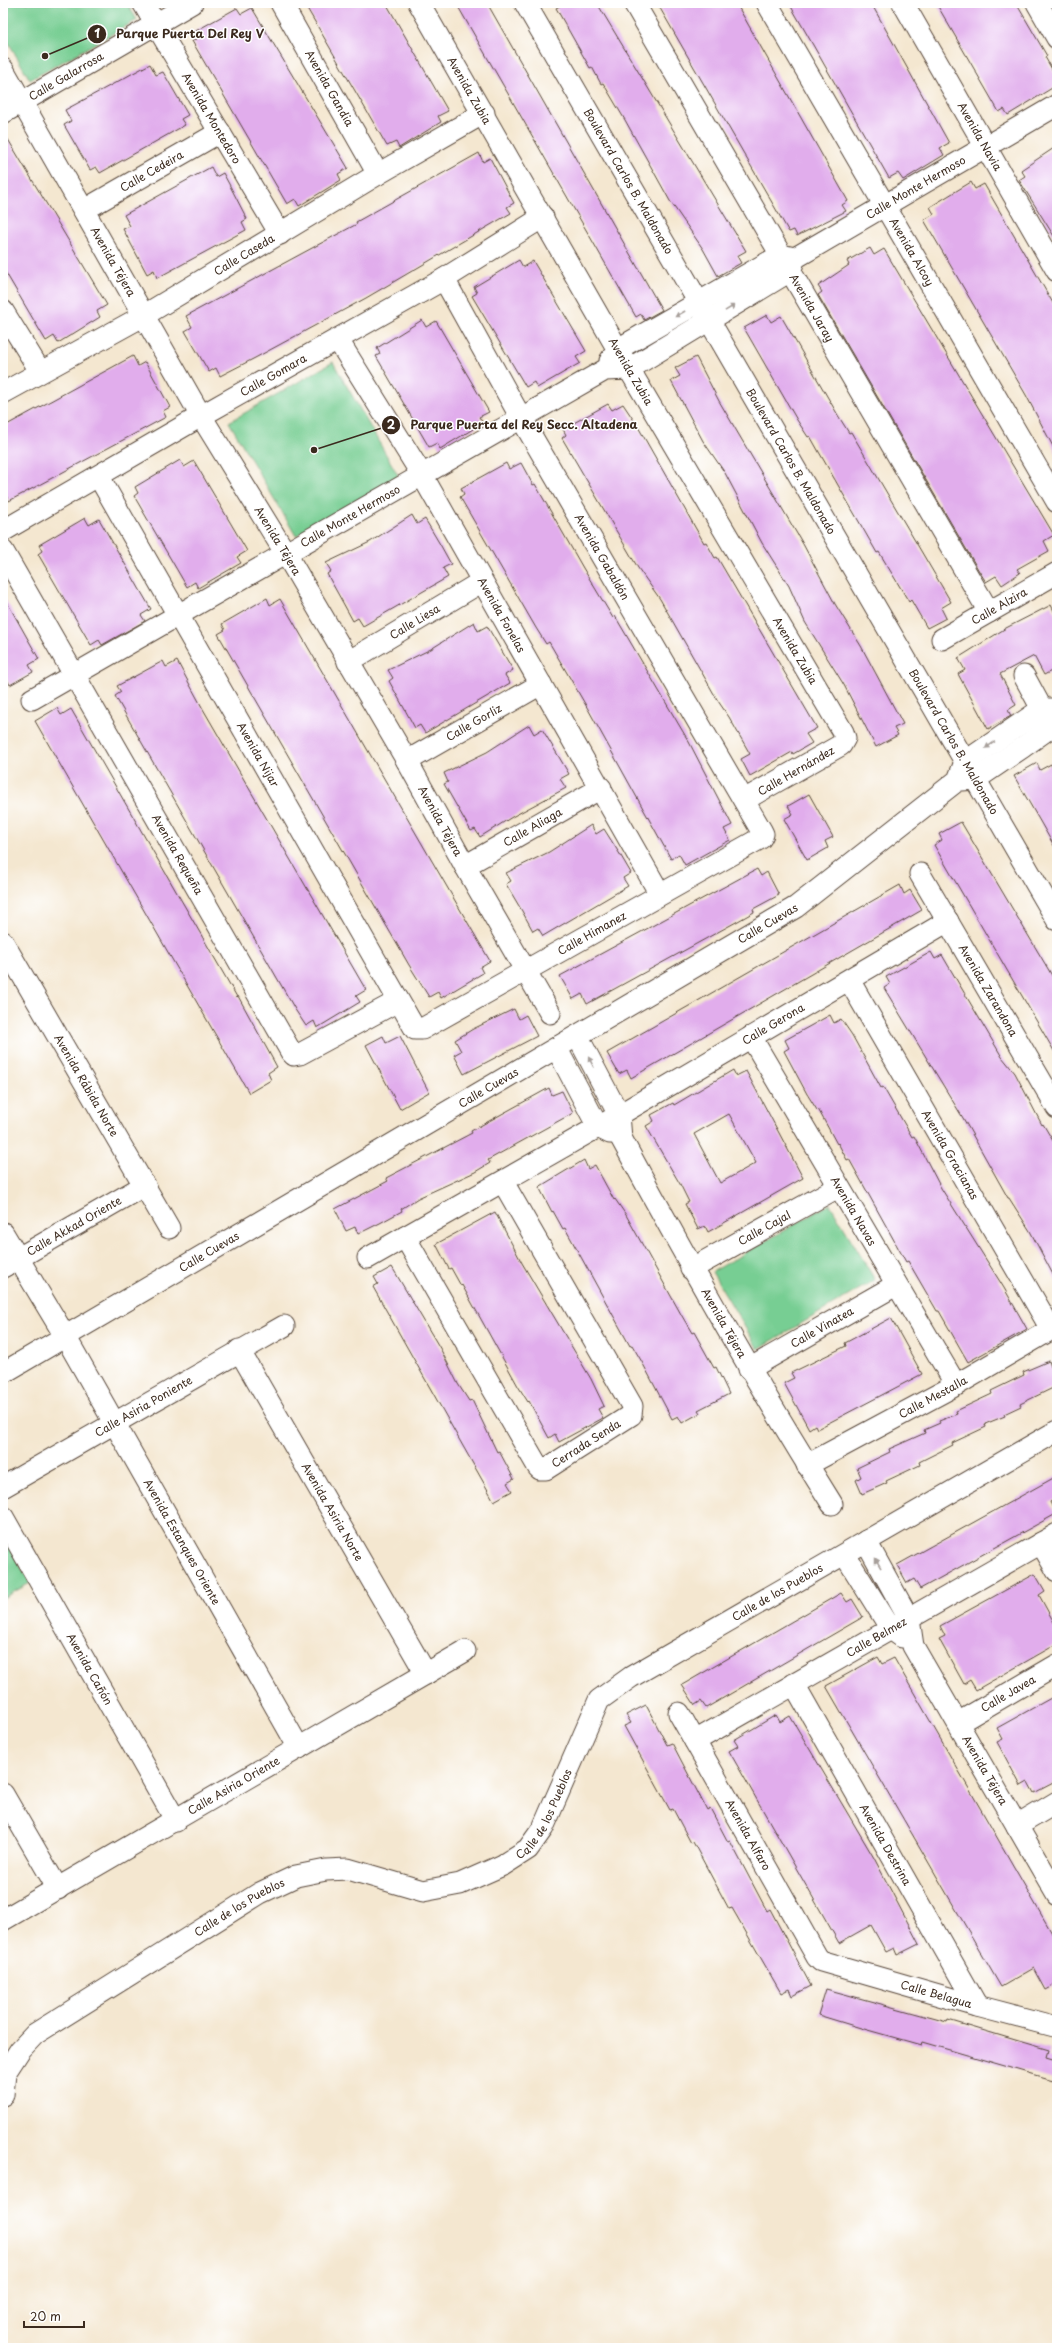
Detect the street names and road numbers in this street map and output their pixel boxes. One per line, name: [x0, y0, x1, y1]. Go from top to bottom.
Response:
street label: Calle Galarrosa: [25, 47, 107, 104]
street label: Avenida Gandia: [301, 47, 359, 130]
street label: Avenida Zubia: [443, 53, 496, 128]
street label: Avenida Montedoro: [178, 69, 246, 167]
street label: Avenida Navia: [954, 99, 1007, 174]
street label: Boulevard Carlos B. Maldonado: [580, 105, 678, 257]
street label: Calle Cedeira: [117, 146, 186, 196]
street label: Calle Monte Hermoso: [862, 151, 969, 223]
street label: Avenida Alcoy: [886, 214, 939, 289]
street label: Avenida Téjera: [87, 223, 141, 301]
street label: Calle Caseda: [210, 229, 278, 279]
street label: Avenida Jaray: [786, 270, 839, 345]
street label: Avenida Zubia: [605, 334, 658, 409]
street label: Calle Gomara: [237, 349, 309, 400]
street label: Boulevard Carlos B. Maldonado: [742, 385, 840, 537]
street label: Calle Monte Hermoso: [297, 480, 403, 551]
street label: Avenida Téjera: [251, 503, 306, 579]
street label: Avenida Gabaldón: [571, 511, 634, 603]
street label: Avenida Fonelas: [474, 574, 530, 656]
street label: Calle Alzira: [968, 583, 1030, 629]
street label: Calle Liesa: [386, 600, 443, 643]
street label: Avenida Zubia: [769, 613, 822, 688]
street label: Boulevard Carlos B. Maldonado: [905, 665, 1003, 818]
street label: Calle Gorliz: [443, 699, 505, 745]
street label: Avenida Nijar: [233, 719, 284, 790]
street label: Calle Hernández: [754, 742, 837, 799]
street label: Avenida Téjera: [414, 783, 467, 860]
street label: Calle Aliaga: [500, 803, 565, 850]
street label: Avenida Requeña: [148, 811, 208, 898]
street label: Calle Cuevas: [734, 899, 801, 948]
street label: Calle Himanez: [554, 907, 629, 959]
street label: Avenida Zarandona: [955, 941, 1023, 1040]
street label: Calle Gerona: [739, 998, 808, 1049]
street label: Avenida Rábida Norte: [50, 1031, 123, 1140]
street label: Calle Cuevas: [455, 1063, 521, 1112]
street label: Avenida Gracianas: [918, 1106, 983, 1203]
street label: Avenida Navas: [827, 1173, 881, 1249]
street label: Calle Akkad Oriente: [23, 1191, 124, 1260]
street label: Calle Cajal: [735, 1206, 794, 1249]
street label: Calle Cuevas: [176, 1227, 242, 1276]
street label: Avenida Téjera: [697, 1285, 751, 1362]
street label: Calle Vinatea: [787, 1302, 856, 1352]
street label: Calle Asiria Poniente: [91, 1371, 195, 1441]
street label: Calle Mestalla: [895, 1371, 970, 1422]
street label: Cerrada Senda: [548, 1415, 624, 1471]
street label: Avenida Asiria Norte: [298, 1459, 368, 1564]
street label: Avenida Estanques Oriente: [140, 1476, 225, 1608]
street label: Calle de los Pueblos: [729, 1559, 826, 1625]
street label: Calle Belmez: [843, 1613, 910, 1661]
street label: Avenida Cañón: [63, 1630, 117, 1708]
street label: Calle Javea: [977, 1670, 1038, 1716]
street label: Avenida Téjera: [958, 1732, 1013, 1809]
street label: Calle Asiria Oriente: [184, 1752, 283, 1819]
street label: Calle de los Pueblos: [512, 1766, 576, 1863]
street label: Avenida Alfaro: [721, 1796, 775, 1873]
street label: Avenida Destrina: [856, 1801, 916, 1889]
street label: Calle de los Pueblos: [191, 1874, 287, 1940]
street label: Calle Belagua: [899, 1975, 975, 2012]

